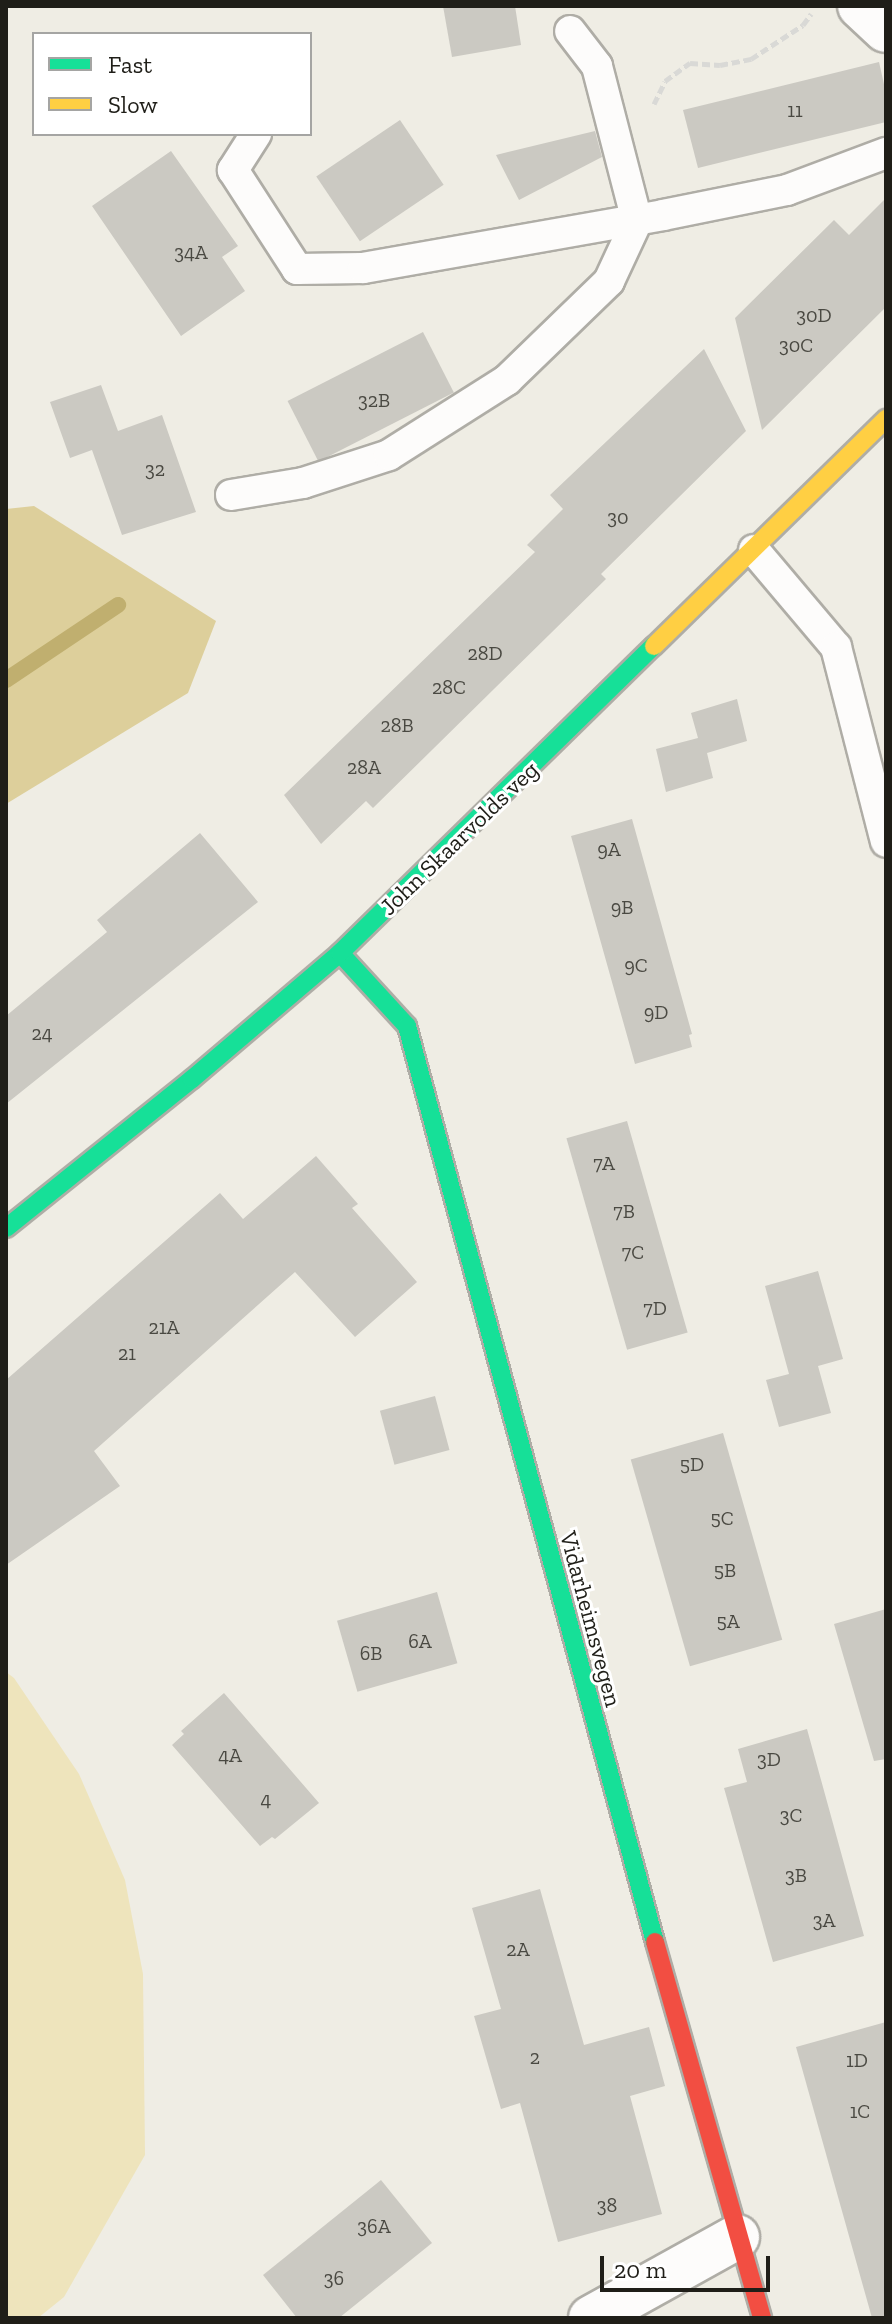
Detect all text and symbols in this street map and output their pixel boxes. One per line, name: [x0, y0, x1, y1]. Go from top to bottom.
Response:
legend: [32, 32, 312, 136]
text: Fast: [108, 50, 152, 79]
text: Slow: [108, 90, 158, 119]
house number: 11: [787, 98, 803, 122]
house number: 34A: [174, 240, 208, 264]
house number: 30D: [796, 303, 832, 327]
house number: 30C: [779, 333, 813, 357]
house number: 32B: [358, 388, 390, 412]
house number: 32: [145, 457, 165, 481]
house number: 30: [607, 505, 629, 529]
house number: 28D: [467, 641, 503, 665]
house number: 28C: [432, 675, 466, 699]
house number: 28B: [380, 713, 414, 737]
house number: 28A: [347, 755, 381, 779]
street label: John Skaarvolds veg: [374, 755, 544, 921]
house number: 9A: [597, 837, 621, 861]
house number: 9B: [611, 895, 633, 919]
house number: 9C: [624, 953, 648, 977]
house number: 9D: [644, 1000, 668, 1024]
house number: 24: [31, 1021, 53, 1045]
house number: 7A: [593, 1151, 615, 1175]
house number: 7B: [613, 1199, 635, 1223]
house number: 7C: [622, 1240, 644, 1264]
house number: 7D: [643, 1296, 667, 1320]
house number: 21A: [149, 1315, 179, 1339]
house number: 21: [118, 1341, 136, 1365]
house number: 5D: [680, 1452, 704, 1476]
house number: 5C: [710, 1506, 734, 1530]
street label: Vidarheimsvegen: [554, 1528, 628, 1710]
house number: 5B: [714, 1558, 736, 1582]
house number: 5A: [716, 1609, 740, 1633]
house number: 6A: [408, 1629, 432, 1653]
house number: 6B: [360, 1641, 382, 1665]
house number: 4A: [218, 1743, 242, 1767]
house number: 3D: [757, 1747, 781, 1771]
house number: 4: [261, 1787, 271, 1811]
house number: 3C: [780, 1803, 802, 1827]
house number: 3B: [785, 1863, 807, 1887]
house number: 3A: [813, 1908, 835, 1932]
house number: 2A: [506, 1937, 530, 1961]
house number: 2: [530, 2045, 540, 2069]
house number: 1D: [846, 2048, 868, 2072]
house number: 1C: [850, 2099, 870, 2123]
house number: 38: [597, 2193, 617, 2217]
house number: 36A: [357, 2214, 391, 2238]
scale bar: [604, 2240, 774, 2290]
text: 20 m: [614, 2255, 666, 2284]
house number: 36: [324, 2266, 344, 2290]

